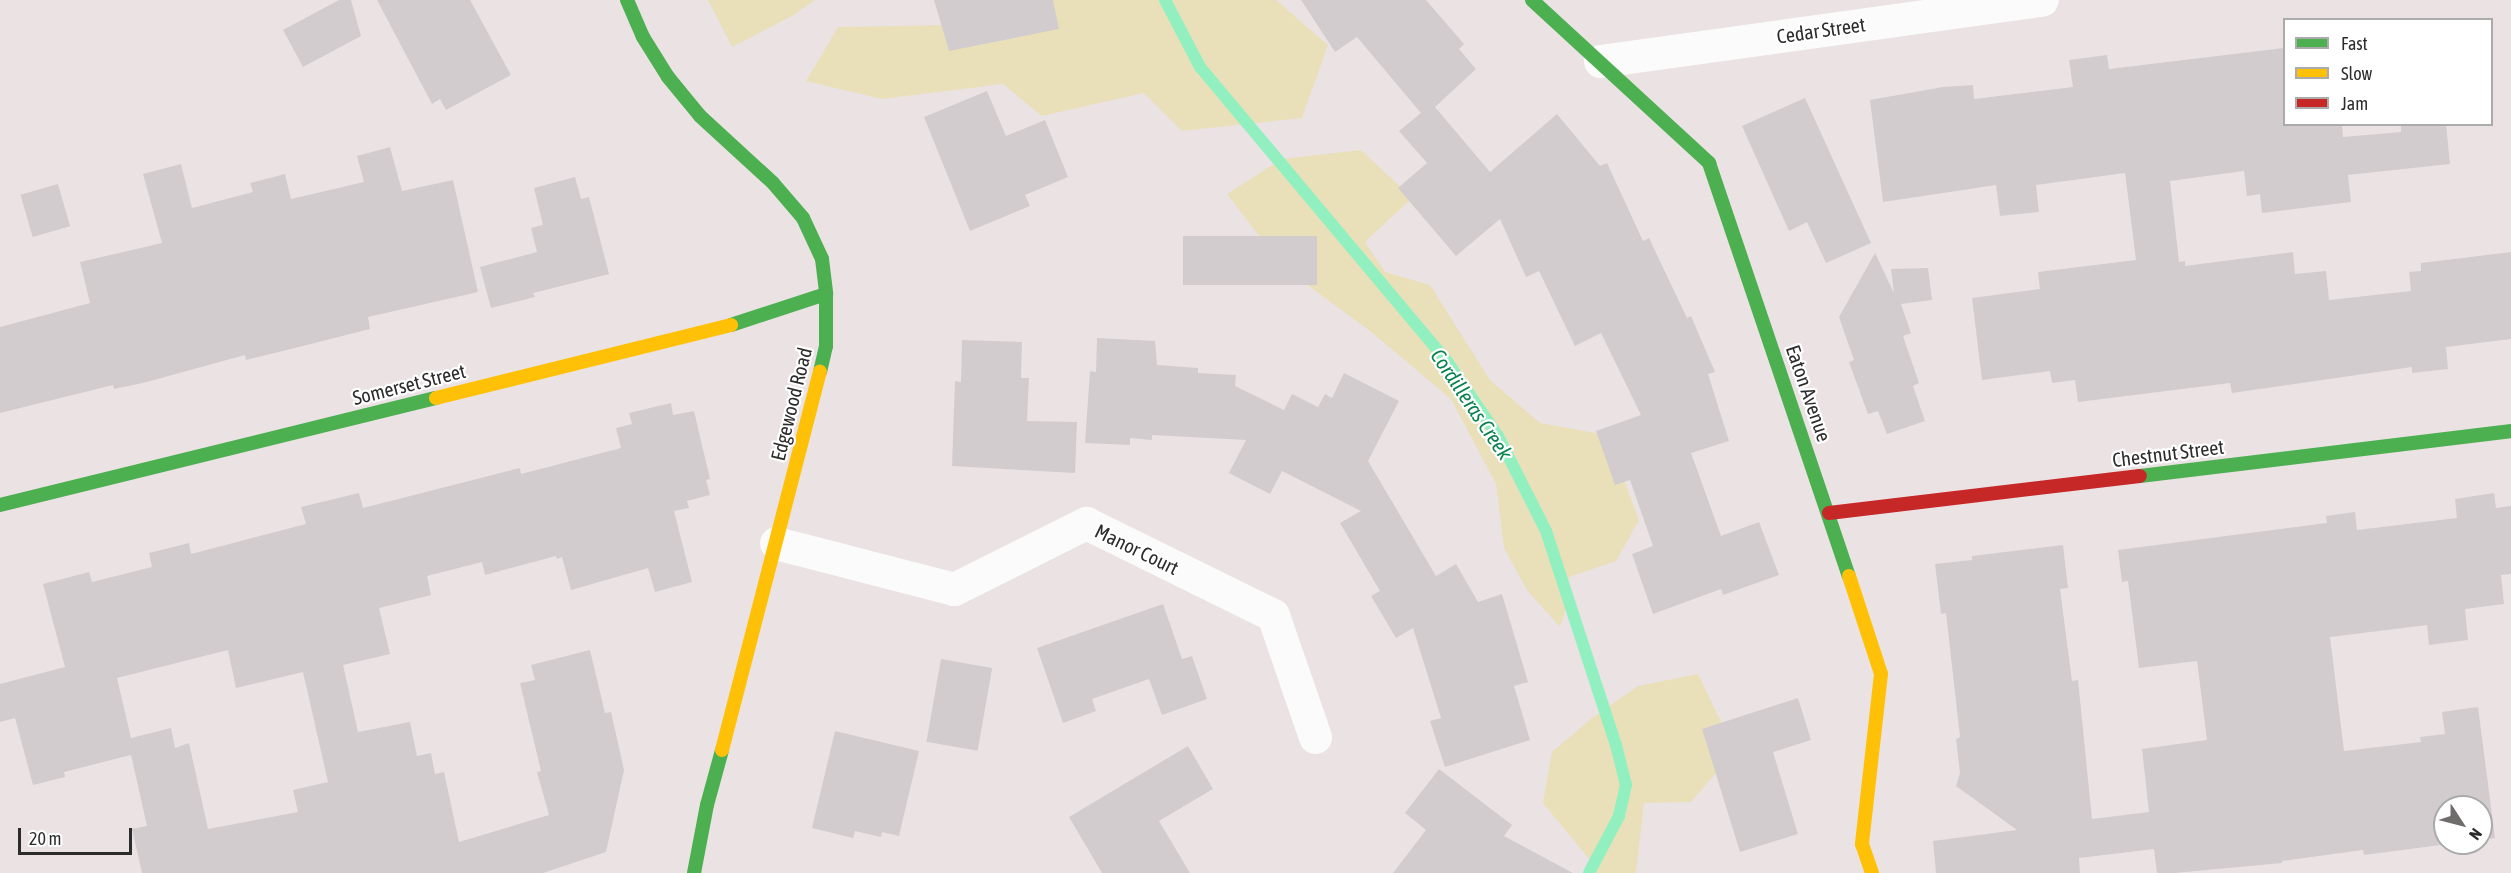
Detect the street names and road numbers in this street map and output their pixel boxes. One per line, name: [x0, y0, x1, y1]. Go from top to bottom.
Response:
street label: Cedar Street: [1775, 12, 1867, 48]
street label: Eaton Avenue: [1781, 342, 1837, 444]
street label: Edgewood Road: [765, 345, 817, 463]
street label: Somerset Street: [350, 358, 468, 410]
street label: Chestnut Street: [2111, 434, 2225, 472]
street label: Manor Court: [1091, 518, 1183, 580]

